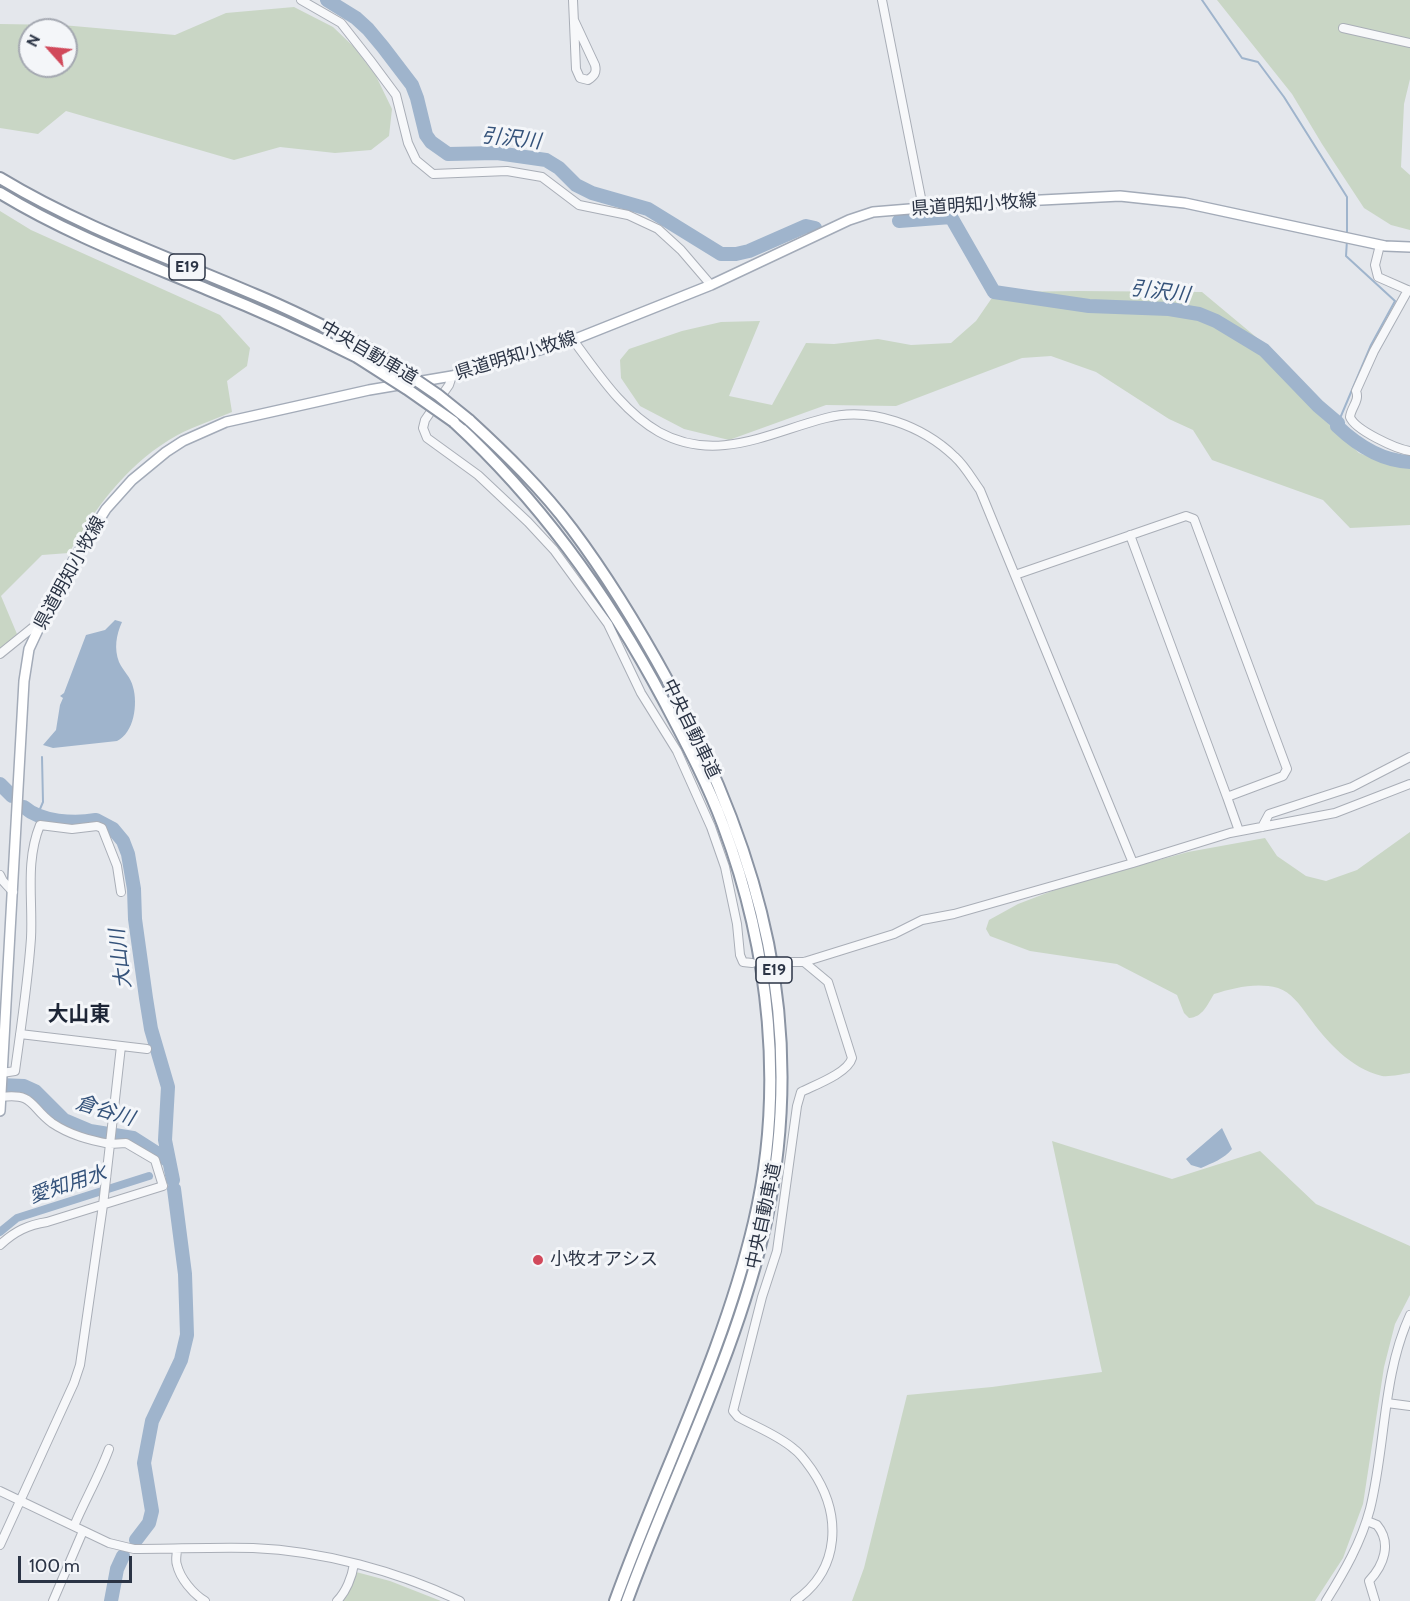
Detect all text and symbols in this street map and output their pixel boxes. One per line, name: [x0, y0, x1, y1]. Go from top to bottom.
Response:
north arrow: [18, 18, 78, 78]
text: N: [22, 31, 44, 50]
water label: 引沢川: [480, 124, 542, 154]
street label: 県道明知小牧線: [910, 190, 1038, 220]
road number: E19: [169, 254, 205, 280]
water label: 引沢川: [1129, 276, 1191, 308]
street label: 中央自動車道: [317, 317, 421, 389]
street label: 県道明知小牧線: [453, 327, 579, 385]
street label: 県道明知小牧線: [30, 513, 110, 633]
street label: 中央自動車道: [658, 676, 724, 782]
water label: 大山川: [105, 928, 137, 990]
road number: E19: [756, 957, 792, 983]
district label: 大山東: [48, 1002, 110, 1028]
water label: 倉谷川: [73, 1091, 137, 1131]
water label: 愛知用水: [26, 1161, 110, 1209]
street label: 中央自動車道: [742, 1161, 786, 1271]
place label: 小牧オアシス: [550, 1249, 658, 1271]
marker: 小牧オアシス: [531, 1253, 545, 1267]
scale bar: [21, 1544, 135, 1582]
text: 100 m: [29, 1555, 80, 1577]

